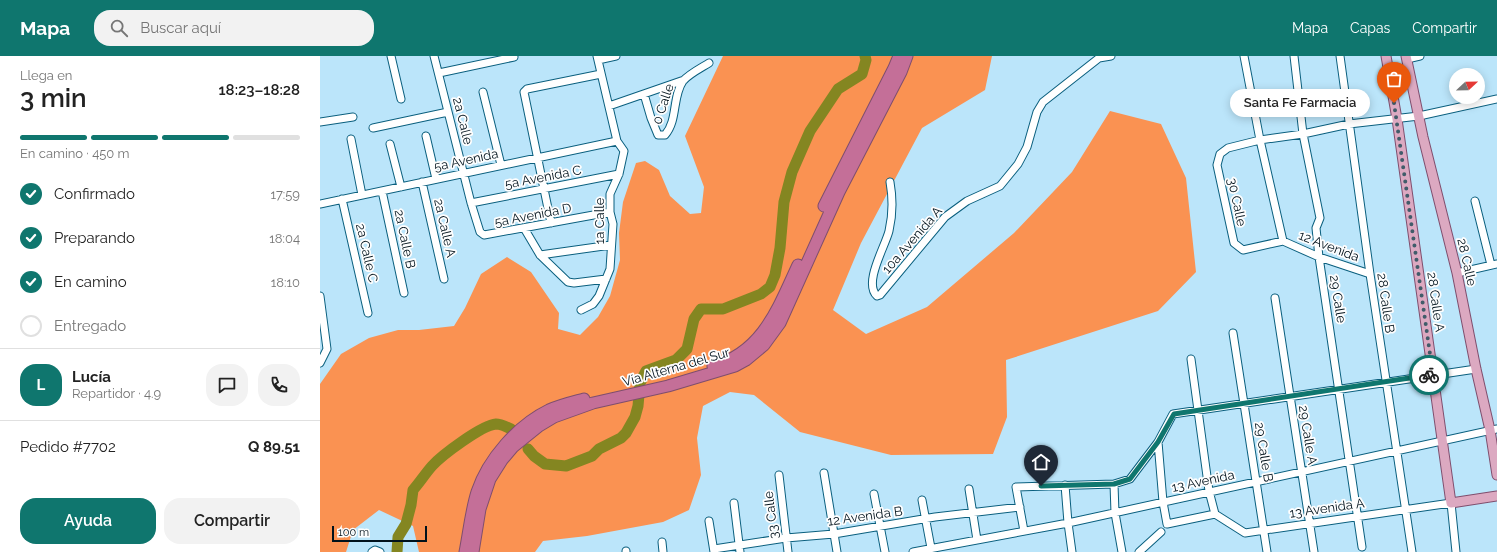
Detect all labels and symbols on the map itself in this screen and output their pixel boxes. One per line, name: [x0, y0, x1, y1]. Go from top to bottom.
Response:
pin: [1377, 62, 1411, 103]
north arrow: [1449, 68, 1485, 104]
street label: 0 Calle: [649, 81, 677, 126]
callout: Santa Fe Farmacia: [1230, 89, 1370, 117]
street label: 2a Calle: [450, 96, 476, 146]
street label: 5a Avenida: [432, 146, 500, 174]
street label: 5a Avenida C: [503, 162, 583, 192]
street label: 30 Calle: [1225, 177, 1249, 228]
street label: 2a Calle A: [431, 197, 459, 259]
street label: 1a Calle: [592, 197, 607, 244]
street label: 5a Avenida D: [493, 200, 573, 230]
street label: 10a Avenida A: [879, 203, 945, 276]
street label: 2a Calle B: [391, 208, 419, 270]
street label: 2a Calle C: [353, 222, 381, 284]
street label: 12 Avenida: [1297, 228, 1361, 264]
street label: 28 Calle: [1454, 237, 1480, 288]
street label: 28 Calle A: [1424, 271, 1448, 333]
street label: 28 Calle B: [1374, 272, 1398, 334]
street label: 29 Calle: [1327, 274, 1349, 324]
street label: Vía Alterna del Sur: [621, 344, 732, 389]
courier: [1409, 355, 1449, 395]
street label: 29 Calle A: [1296, 404, 1320, 466]
street label: 29 Calle B: [1252, 421, 1276, 483]
pin: [1024, 445, 1058, 486]
street label: 13 Avenida: [1170, 467, 1236, 495]
street label: 33 Calle: [761, 490, 781, 540]
street label: 13 Avenida A: [1289, 495, 1366, 521]
street label: 12 Avenida B: [827, 503, 904, 529]
scale bar: [332, 524, 427, 543]

